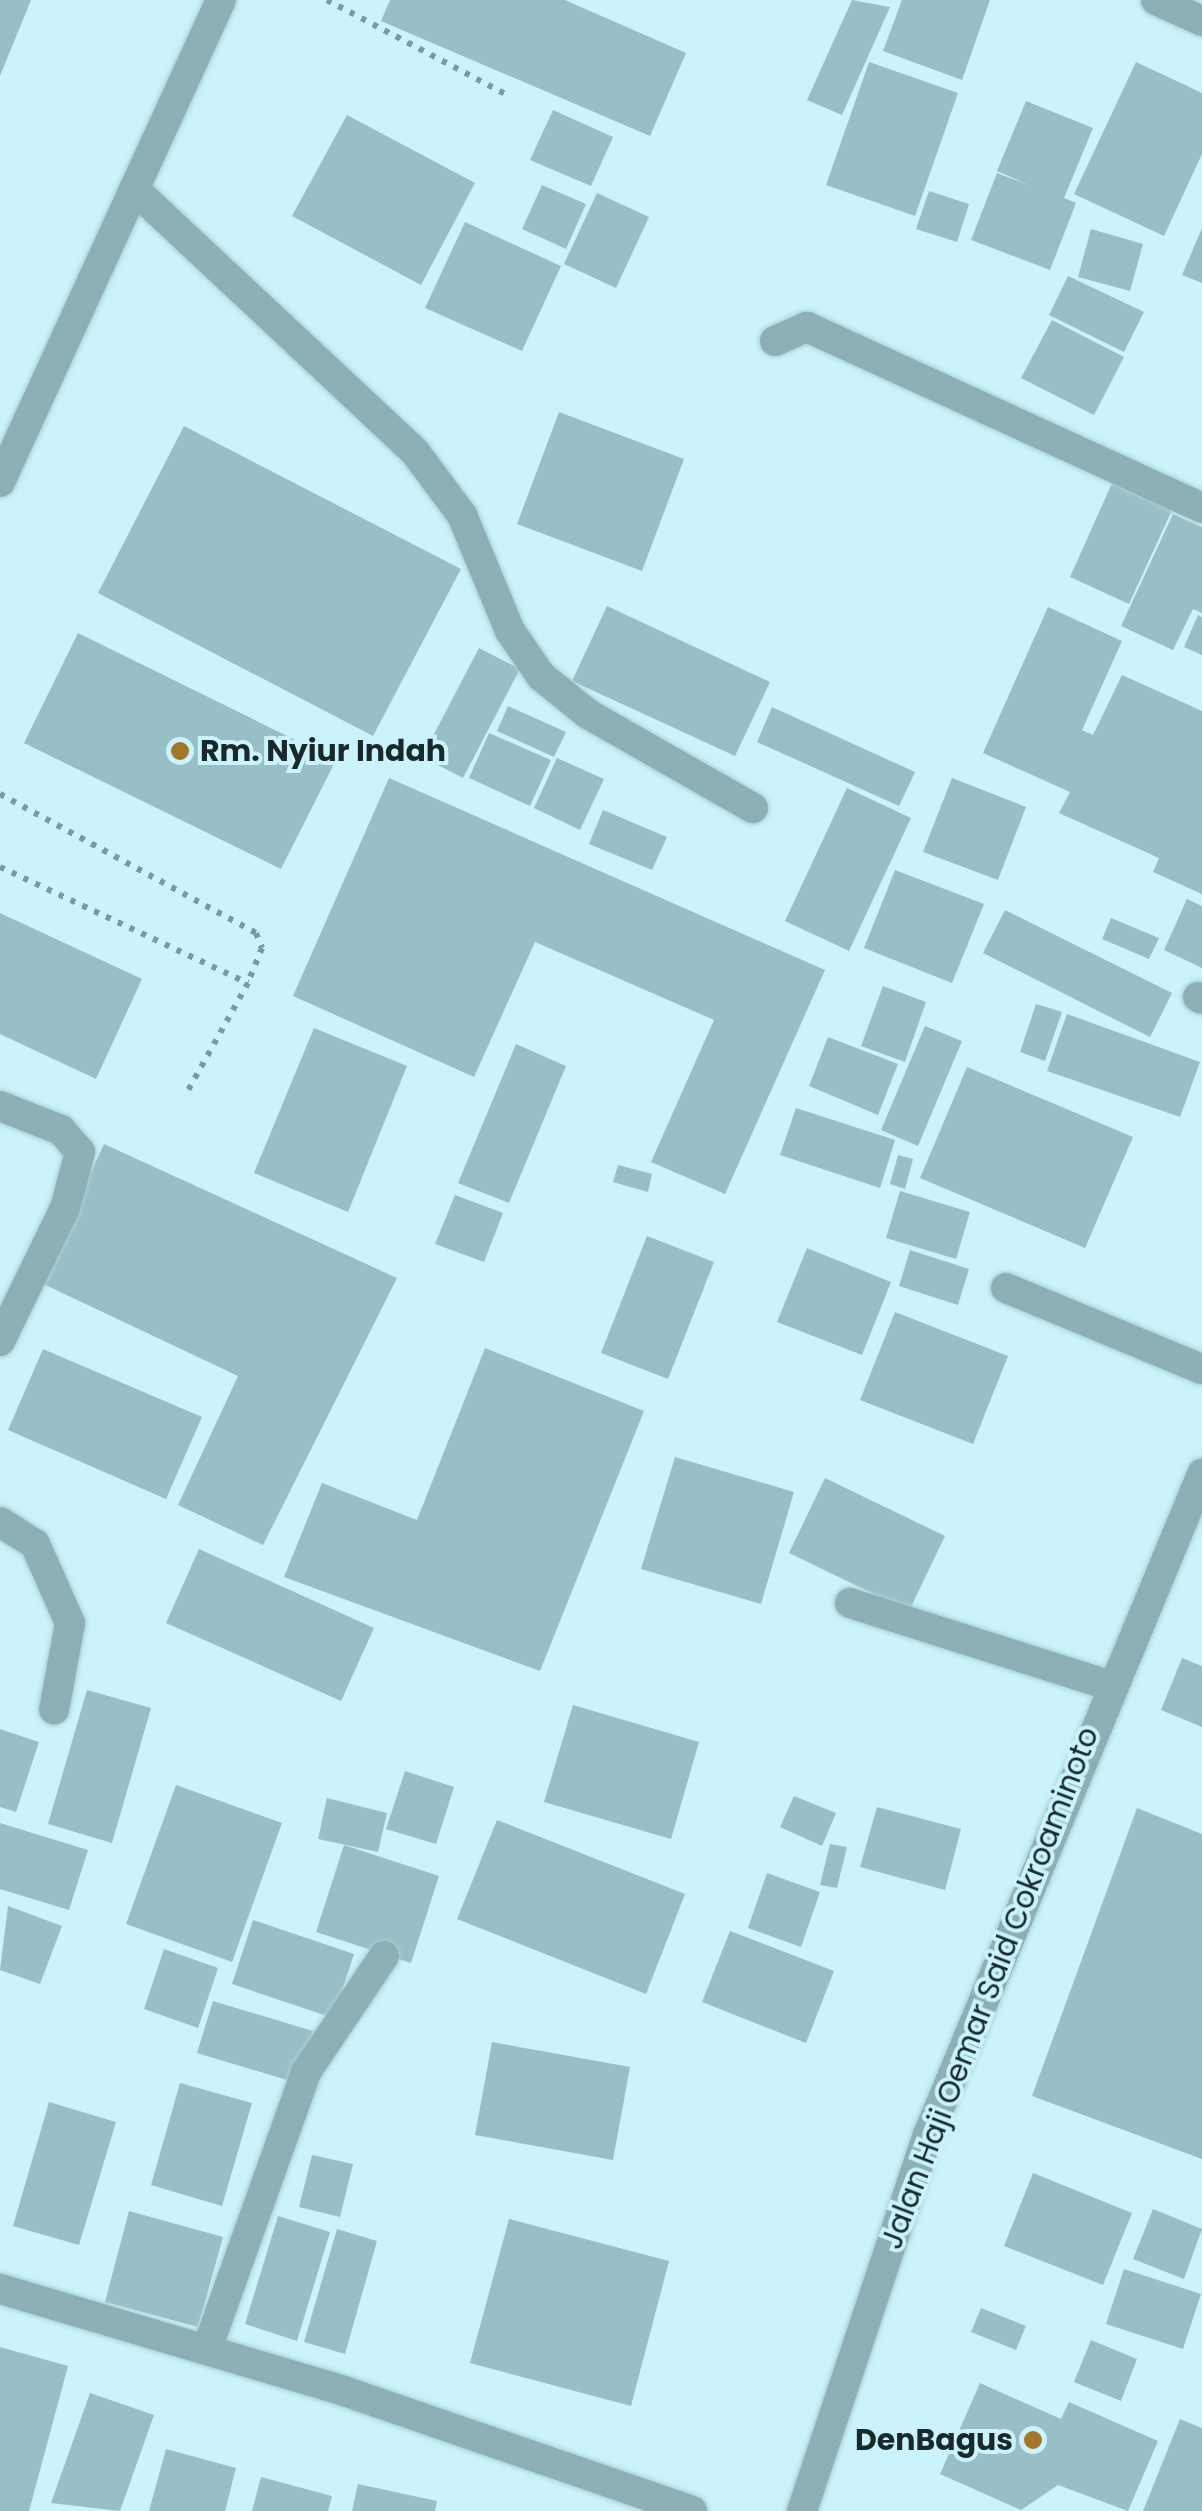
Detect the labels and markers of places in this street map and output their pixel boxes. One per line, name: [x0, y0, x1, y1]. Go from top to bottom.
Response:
place label: Rm. Nyiur Indah: [200, 733, 446, 769]
marker: Rm. Nyiur Indah: [169, 740, 191, 762]
place label: DenBagus: [855, 2422, 1013, 2458]
marker: DenBagus: [1022, 2429, 1044, 2451]

